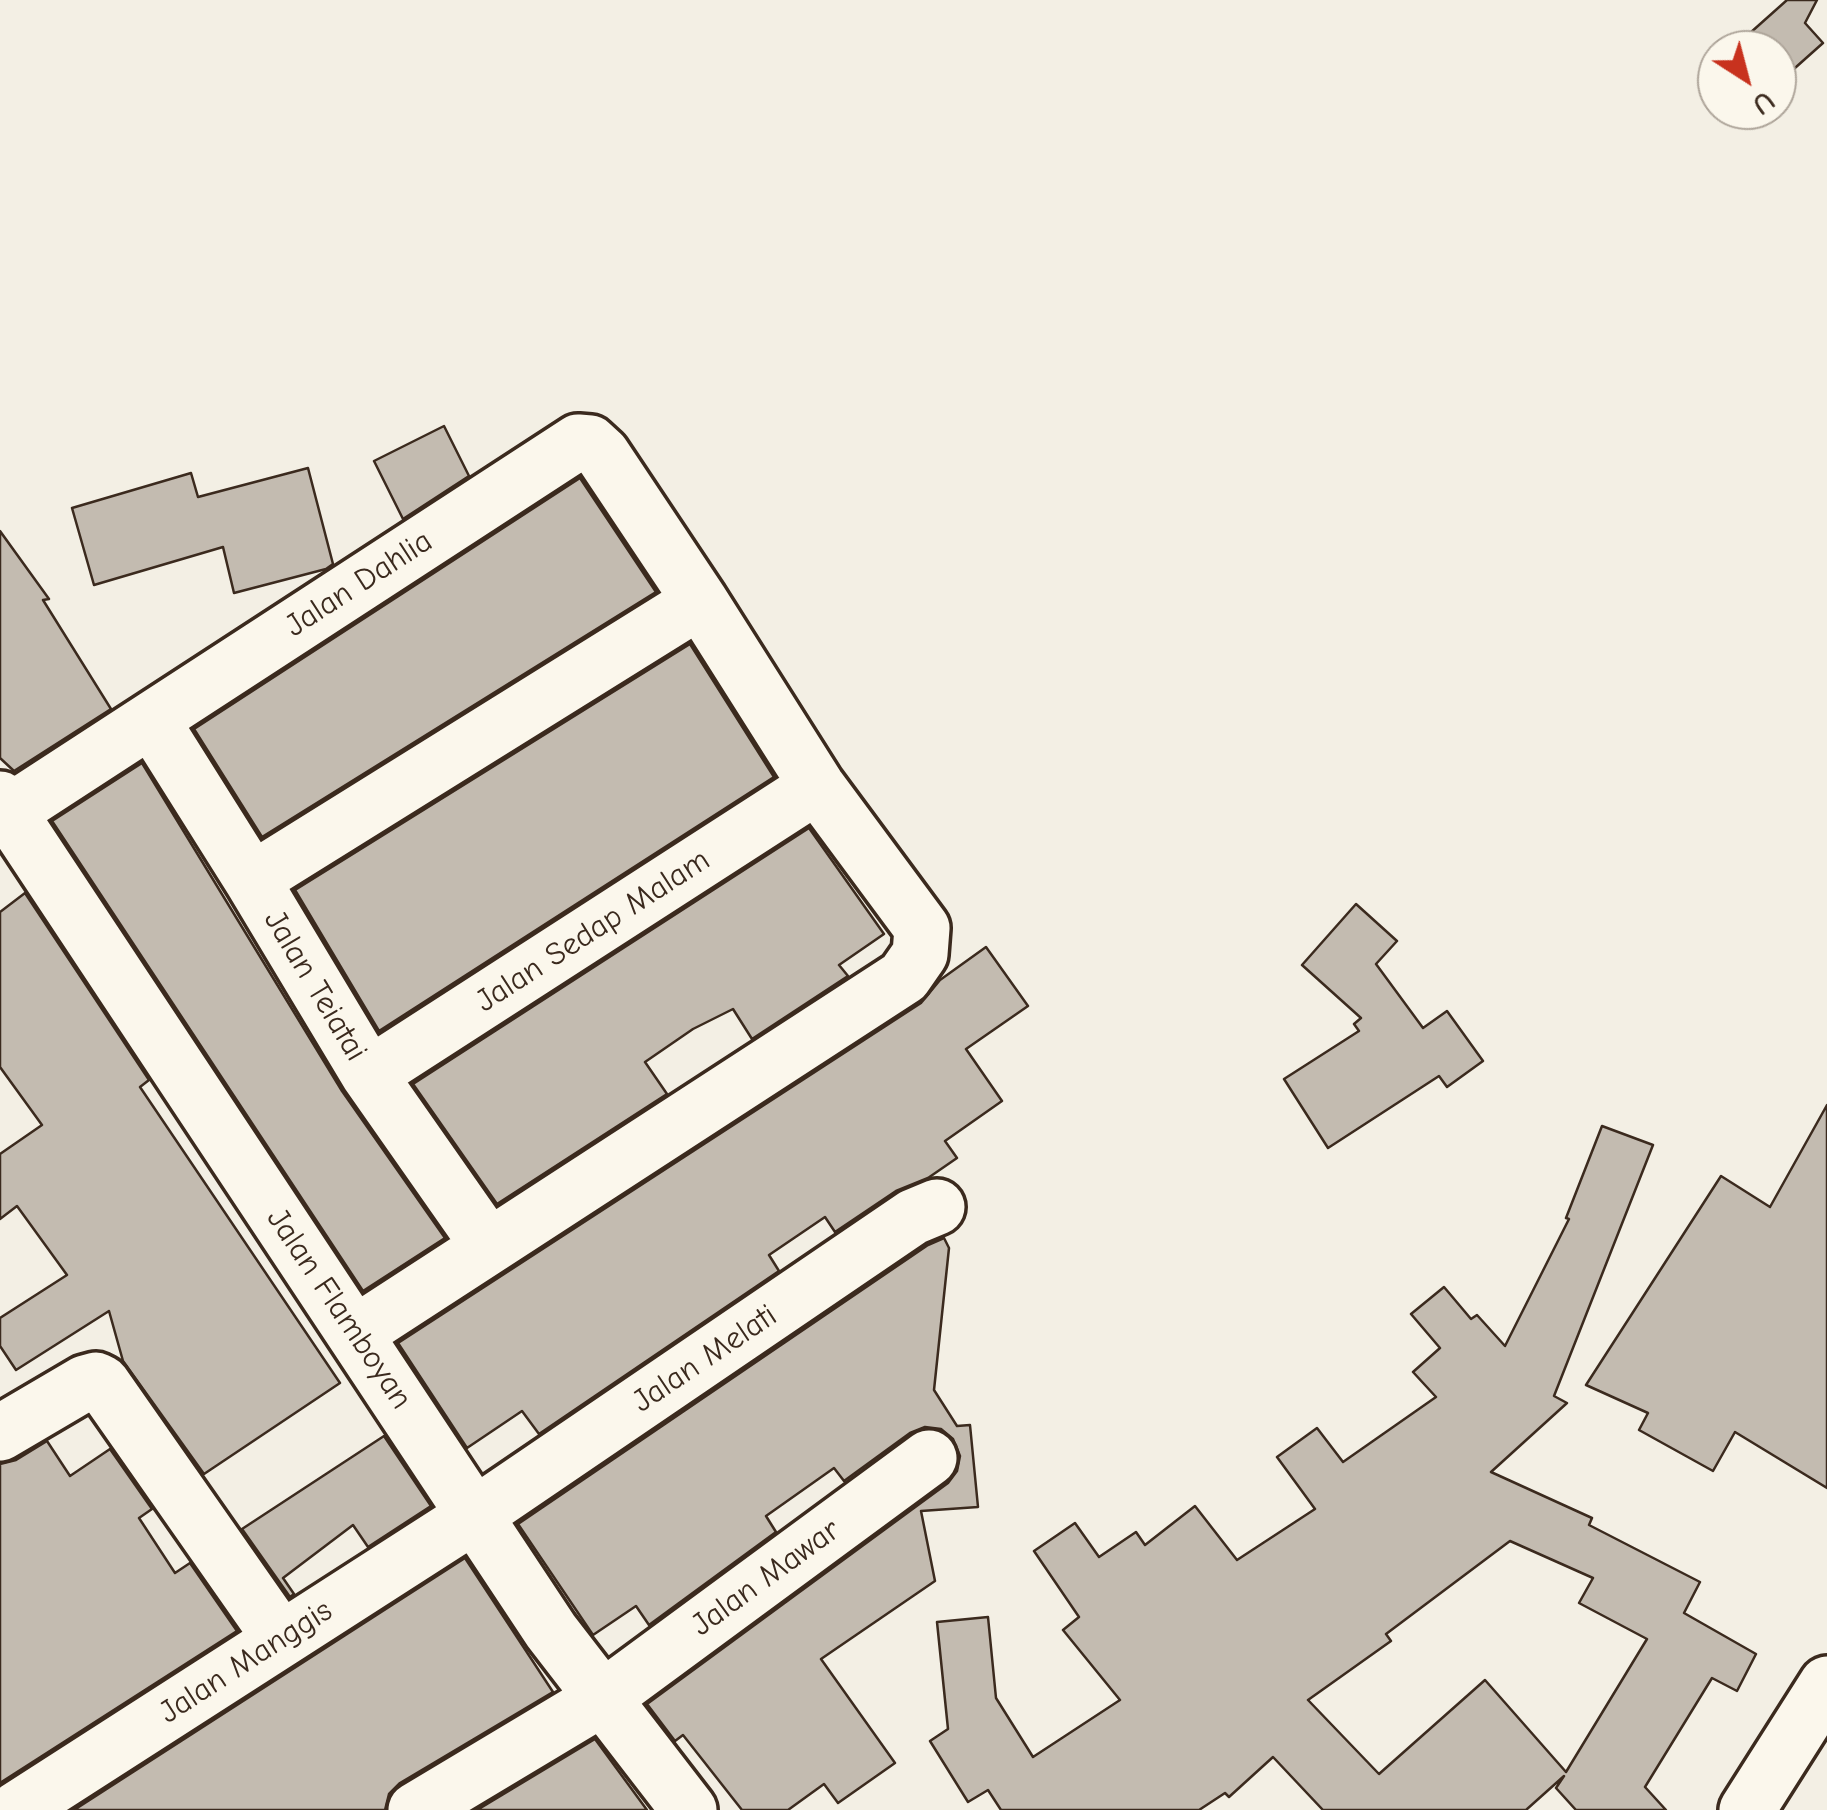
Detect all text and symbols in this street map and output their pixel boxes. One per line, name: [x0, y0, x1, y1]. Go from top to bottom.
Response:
north arrow: [1697, 30, 1797, 130]
text: U: [1746, 84, 1780, 121]
street label: Jalan Dahlia: [278, 522, 440, 646]
street label: Jalan Sedap Malam: [469, 841, 717, 1021]
street label: Jalan Teiatai: [255, 904, 375, 1068]
street label: Jalan Flamboyan: [258, 1202, 420, 1416]
street label: Jalan Melati: [626, 1297, 784, 1421]
street label: Jalan Mawar: [684, 1511, 848, 1645]
street label: Jalan Manggis: [152, 1592, 340, 1732]

